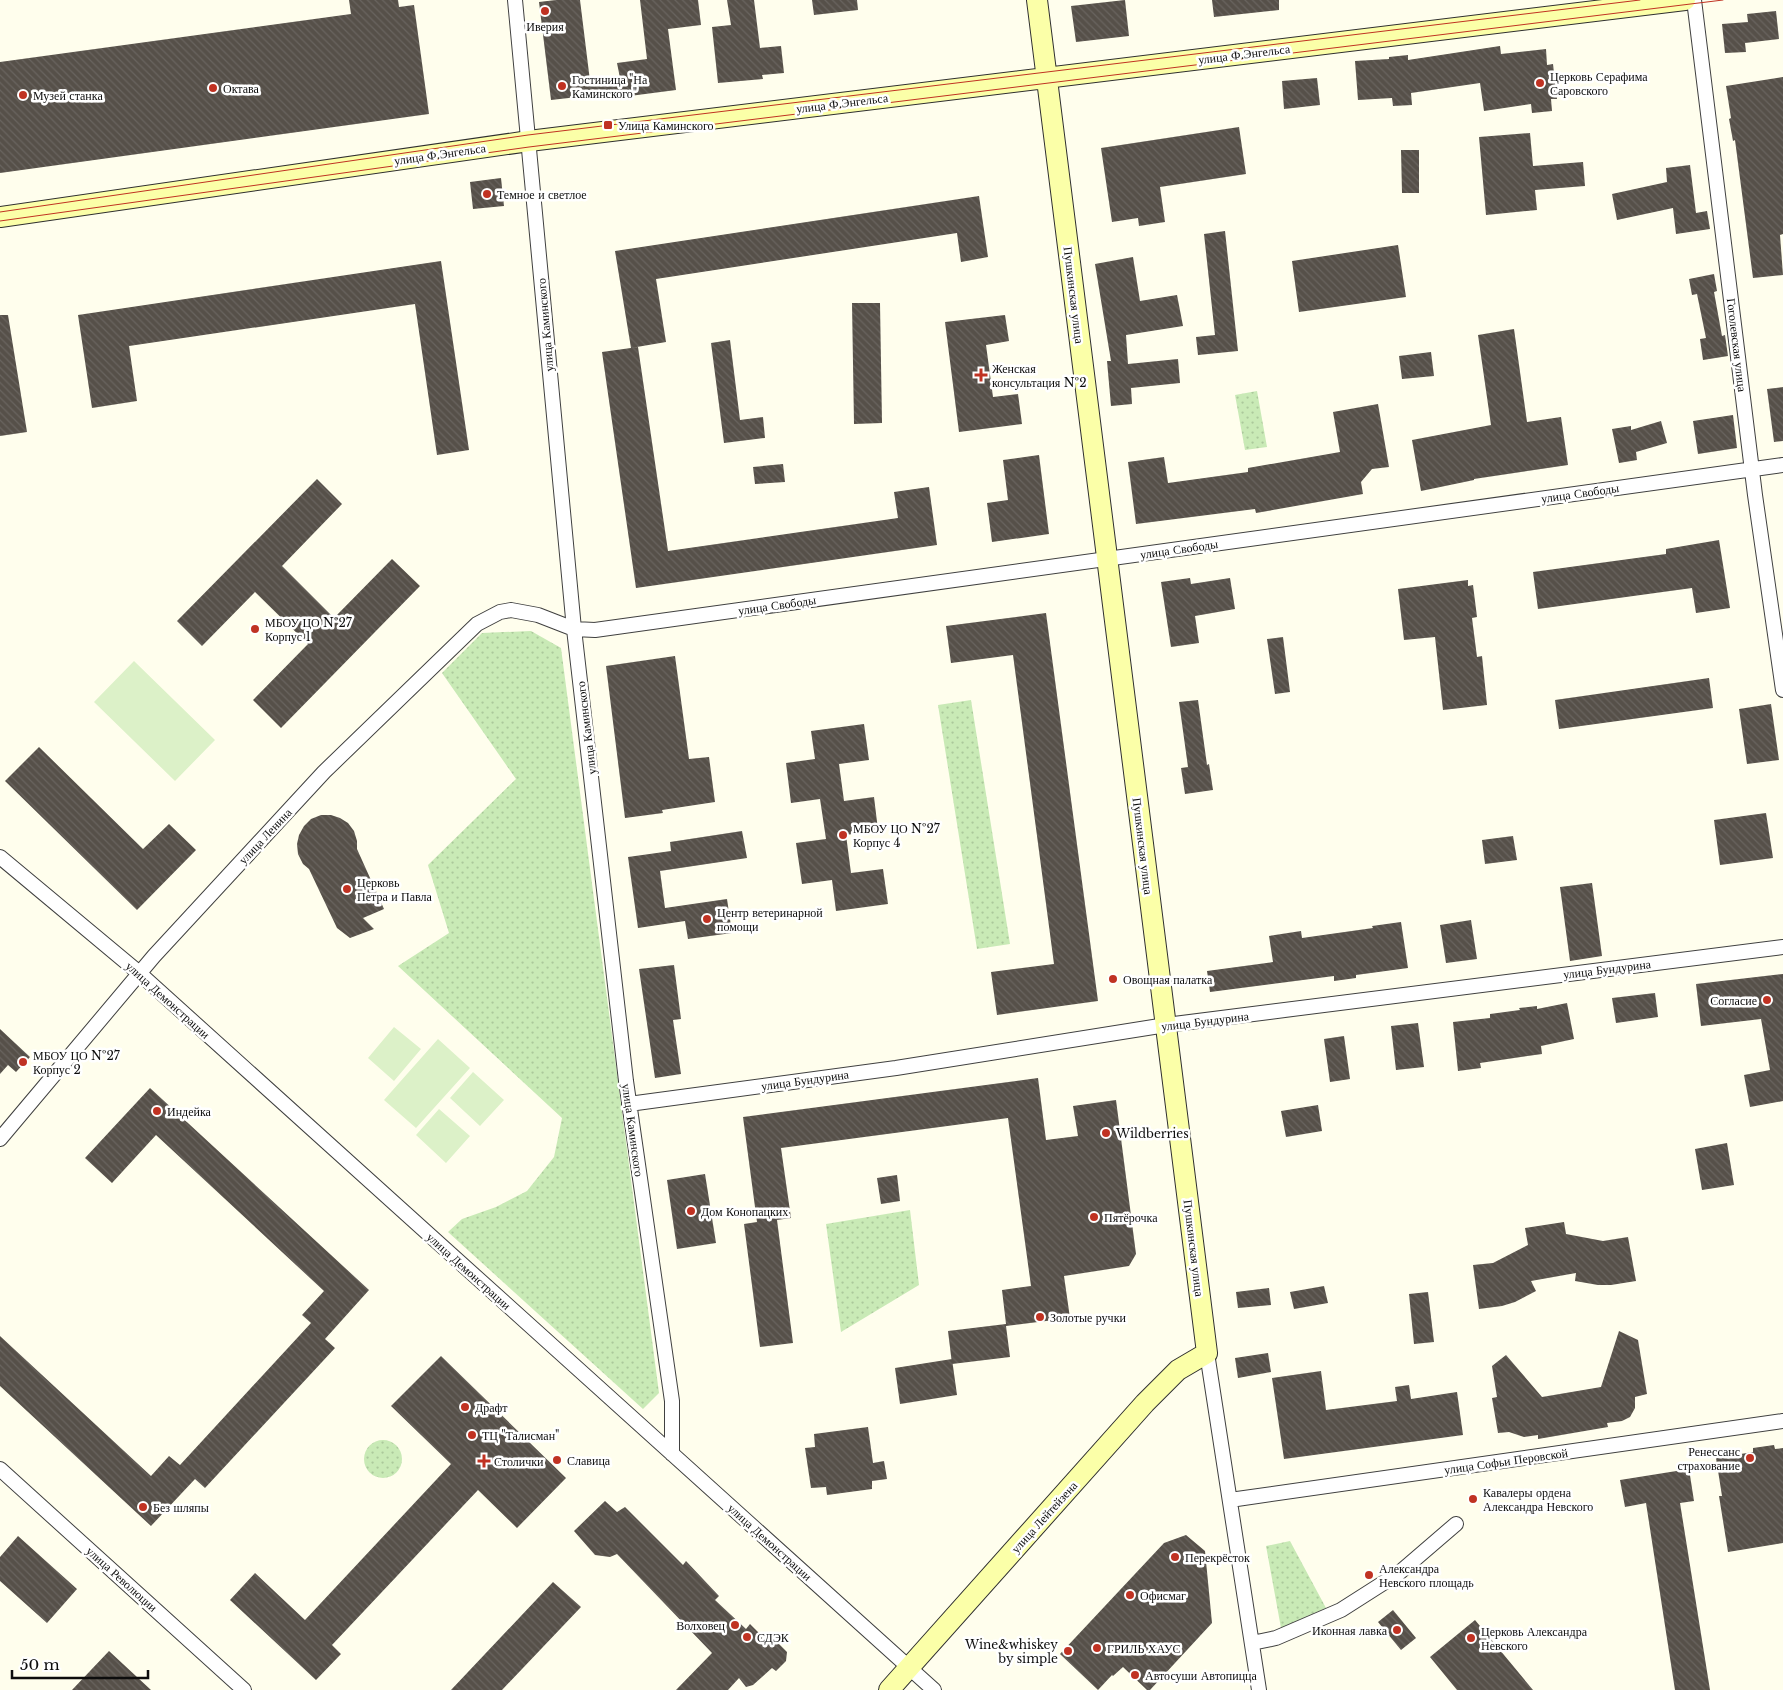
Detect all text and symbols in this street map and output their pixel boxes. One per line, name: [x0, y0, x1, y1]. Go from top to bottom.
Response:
marker: Иверия: [539, 5, 551, 17]
place label: Иверия: [526, 19, 564, 34]
street label: улица Ф.Энгельса: [1197, 41, 1291, 67]
place label: Церковь Серафима Саровского: [1550, 69, 1648, 98]
place label: Гостиница "На Каминского": [572, 72, 648, 101]
marker: Церковь Серафима Саровского: [1534, 77, 1546, 89]
marker: Гостиница "На Каминского": [556, 80, 568, 92]
place label: Октава: [223, 81, 260, 96]
marker: Октава: [207, 82, 219, 94]
place label: Музей станка: [33, 88, 103, 103]
marker: Музей станка: [17, 89, 29, 101]
street label: улица Ф.Энгельса: [795, 90, 889, 116]
place label: Улица Каминского: [618, 118, 714, 133]
marker: Улица Каминского: [602, 119, 614, 131]
street label: улица Ф.Энгельса: [393, 140, 487, 168]
place label: Темное и светлое: [497, 187, 587, 202]
marker: Темное и светлое: [481, 188, 493, 200]
street label: Пушкинская улица: [1061, 246, 1087, 345]
street label: улица Каминского: [533, 278, 557, 372]
street label: Гоголевская улица: [1724, 297, 1750, 393]
place label: Женская консультация №2: [992, 361, 1087, 390]
marker: Женская консультация №2: [974, 368, 988, 382]
street label: улица Свободы: [1540, 480, 1620, 506]
street label: улица Свободы: [1139, 536, 1219, 562]
street label: улица Свободы: [737, 592, 817, 618]
place label: МБОУ ЦО №27 Корпус 1: [265, 615, 353, 644]
marker: МБОУ ЦО №27 Корпус 1: [249, 623, 261, 635]
street label: улица Каминского: [573, 681, 599, 775]
street label: Пушкинская улица: [1130, 797, 1156, 896]
street label: улица Ленина: [235, 804, 295, 867]
place label: МБОУ ЦО №27 Корпус 4: [853, 821, 941, 850]
marker: МБОУ ЦО №27 Корпус 4: [837, 829, 849, 841]
place label: Церковь Петра и Павла: [357, 875, 433, 904]
marker: Церковь Петра и Павла: [341, 883, 353, 895]
place label: Центр ветеринарной помощи: [717, 905, 823, 934]
marker: Центр ветеринарной помощи: [701, 913, 713, 925]
street label: улица Бундурина: [1562, 956, 1652, 982]
street label: улица Демонстрации: [123, 958, 214, 1042]
place label: Овощная палатка: [1123, 972, 1213, 987]
marker: Овощная палатка: [1107, 973, 1119, 985]
place label: Согласие: [1710, 993, 1757, 1008]
marker: Согласие: [1761, 994, 1773, 1006]
street label: улица Бундурина: [1160, 1008, 1250, 1034]
place label: МБОУ ЦО №27 Корпус 2: [33, 1048, 121, 1077]
marker: МБОУ ЦО №27 Корпус 2: [17, 1056, 29, 1068]
street label: улица Бундурина: [760, 1066, 850, 1094]
street label: улица Каминского: [619, 1082, 647, 1178]
place label: Индейка: [167, 1104, 212, 1119]
marker: Индейка: [151, 1105, 163, 1117]
place label: Wildberries: [1115, 1126, 1189, 1141]
marker: Wildberries: [1100, 1127, 1112, 1139]
street label: Пушкинская улица: [1181, 1199, 1207, 1298]
place label: Дом Конопацких: [701, 1204, 788, 1219]
marker: Дом Конопацких: [685, 1205, 697, 1217]
place label: Пятёрочка: [1104, 1210, 1158, 1225]
marker: Пятёрочка: [1088, 1211, 1100, 1223]
street label: улица Демонстрации: [424, 1229, 515, 1313]
place label: Золотые ручки: [1050, 1310, 1126, 1325]
marker: Золотые ручки: [1034, 1311, 1046, 1323]
place label: Драфт: [475, 1400, 508, 1415]
marker: Драфт: [459, 1401, 471, 1413]
place label: ТЦ "Талисман": [482, 1428, 559, 1443]
marker: ТЦ "Талисман": [466, 1429, 478, 1441]
place label: Ренессанс страхование: [1677, 1444, 1740, 1473]
street label: улица Софьи Перовской: [1443, 1445, 1569, 1477]
marker: Ренессанс страхование: [1744, 1452, 1756, 1464]
place label: Славица: [567, 1453, 611, 1468]
place label: Столички: [494, 1454, 544, 1469]
marker: Славица: [551, 1454, 563, 1466]
marker: Столички: [478, 1455, 490, 1467]
street label: улица Лейтейзена: [1008, 1477, 1081, 1556]
place label: Кавалеры ордена Александра Невского: [1483, 1485, 1593, 1514]
marker: Кавалеры ордена Александра Невского: [1467, 1493, 1479, 1505]
place label: Без шляпы: [153, 1500, 209, 1515]
street label: улица Демонстрации: [725, 1500, 816, 1584]
marker: Без шляпы: [137, 1501, 149, 1513]
street label: улица Революции: [83, 1543, 161, 1615]
place label: Перекрёсток: [1185, 1550, 1250, 1565]
marker: Перекрёсток: [1169, 1551, 1181, 1563]
place label: Александра Невского площадь: [1379, 1561, 1474, 1590]
marker: Александра Невского площадь: [1363, 1569, 1375, 1581]
place label: Офисмаг: [1140, 1588, 1186, 1603]
marker: Офисмаг: [1124, 1589, 1136, 1601]
place label: Волховец: [676, 1618, 726, 1633]
marker: Волховец: [729, 1619, 741, 1631]
place label: Иконная лавка: [1312, 1623, 1388, 1638]
marker: Иконная лавка: [1391, 1624, 1403, 1636]
place label: Церковь Александра Невского: [1481, 1624, 1588, 1653]
place label: СДЭК: [757, 1630, 790, 1645]
marker: СДЭК: [741, 1631, 753, 1643]
marker: Церковь Александра Невского: [1465, 1632, 1477, 1644]
place label: Wine&whiskey by simple: [964, 1637, 1058, 1666]
place label: ГРИЛЬ ХАУС: [1107, 1641, 1181, 1656]
marker: ГРИЛЬ ХАУС: [1091, 1642, 1103, 1654]
marker: Wine&whiskey by simple: [1062, 1645, 1074, 1657]
scale bar: [12, 1648, 149, 1680]
text: 50 m: [20, 1655, 60, 1674]
place label: Автосуши Автопицца: [1145, 1668, 1257, 1683]
marker: Автосуши Автопицца: [1129, 1669, 1141, 1681]

